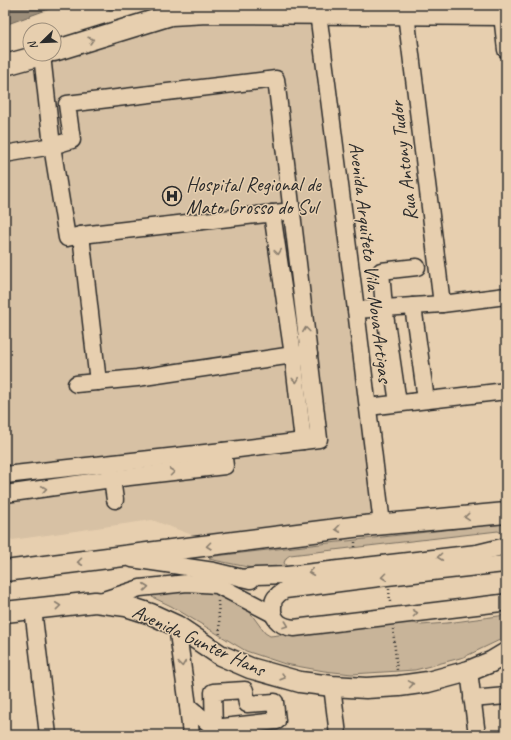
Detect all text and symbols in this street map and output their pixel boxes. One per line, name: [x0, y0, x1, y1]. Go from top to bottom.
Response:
north arrow: [22, 22, 62, 62]
one-way arrow: [88, 36, 95, 45]
text: N: [24, 38, 41, 52]
street label: Rua Antony Tudor: [384, 98, 423, 222]
street label: Avenida Arquiteto Vila Nova Artigas: [343, 140, 398, 386]
place label: Hospital Regional de Mato Grosso do Sul: [186, 172, 322, 220]
hospital icon: Hospital Regional de Mato Grosso do Sul: [161, 185, 183, 207]
one-way arrow: [273, 248, 282, 255]
one-way arrow: [302, 327, 311, 333]
one-way arrow: [291, 377, 300, 383]
one-way arrow: [169, 468, 176, 477]
one-way arrow: [41, 485, 47, 494]
one-way arrow: [464, 512, 470, 521]
one-way arrow: [335, 524, 341, 533]
one-way arrow: [206, 541, 212, 550]
one-way arrow: [437, 552, 443, 561]
one-way arrow: [77, 557, 83, 566]
one-way arrow: [308, 567, 314, 576]
one-way arrow: [381, 573, 387, 582]
one-way arrow: [143, 583, 149, 592]
street label: Avenida Gunter Hans: [129, 599, 271, 683]
one-way arrow: [55, 602, 61, 611]
one-way arrow: [412, 609, 418, 618]
one-way arrow: [283, 621, 290, 629]
one-way arrow: [177, 661, 186, 667]
one-way arrow: [279, 672, 286, 681]
one-way arrow: [408, 681, 414, 689]

